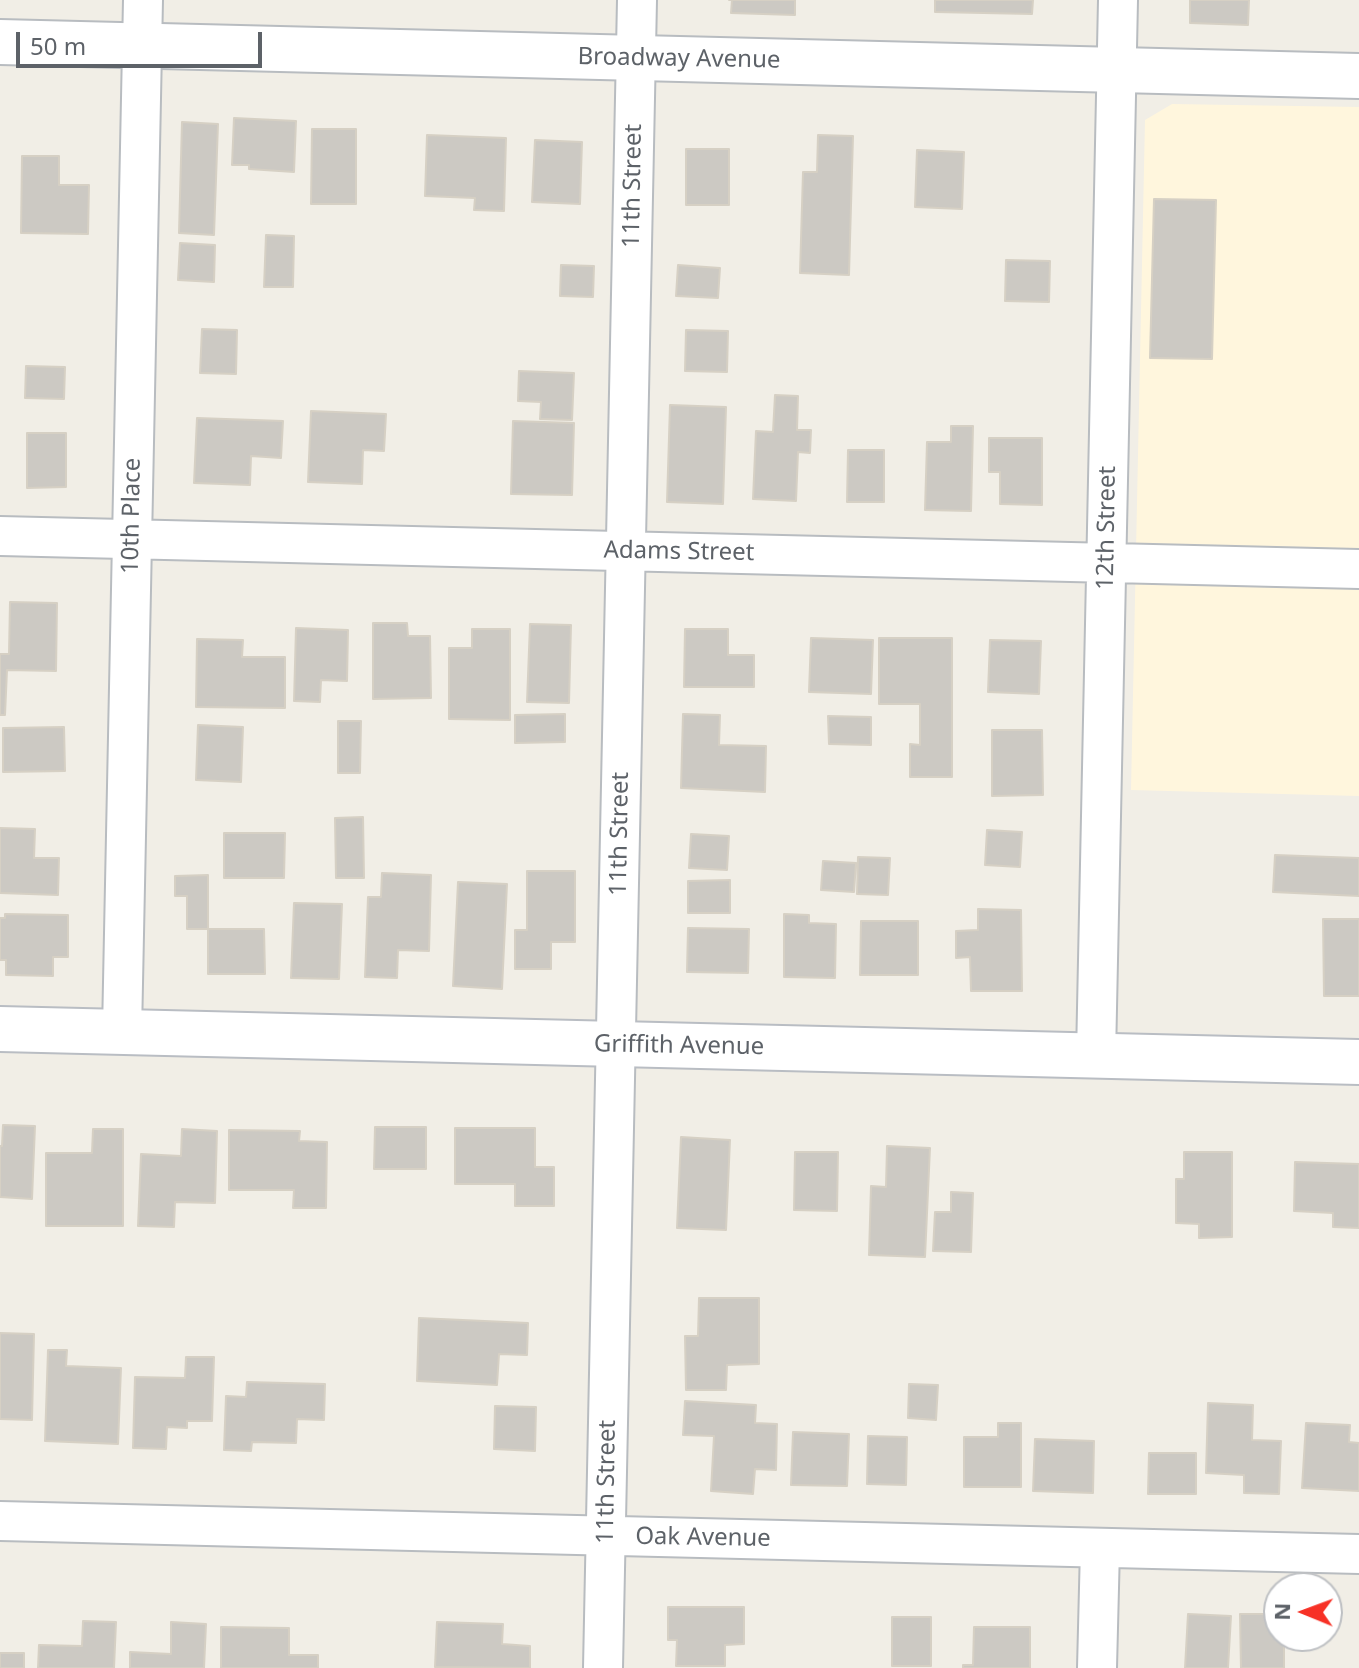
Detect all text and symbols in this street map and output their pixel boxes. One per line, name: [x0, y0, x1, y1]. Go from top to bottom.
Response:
scale bar: [20, 16, 266, 66]
text: 50 m: [30, 29, 86, 62]
street label: Broadway Avenue: [577, 43, 781, 75]
street label: 11th Street: [618, 124, 648, 248]
street label: 10th Place: [117, 458, 147, 574]
street label: 12th Street: [1092, 466, 1122, 590]
street label: Adams Street: [603, 536, 755, 568]
street label: 11th Street: [605, 772, 635, 896]
street label: Griffith Avenue: [594, 1030, 764, 1062]
street label: 11th Street: [592, 1420, 622, 1544]
street label: Oak Avenue: [635, 1522, 771, 1554]
north arrow: [1263, 1572, 1343, 1652]
text: N: [1266, 1602, 1296, 1621]

